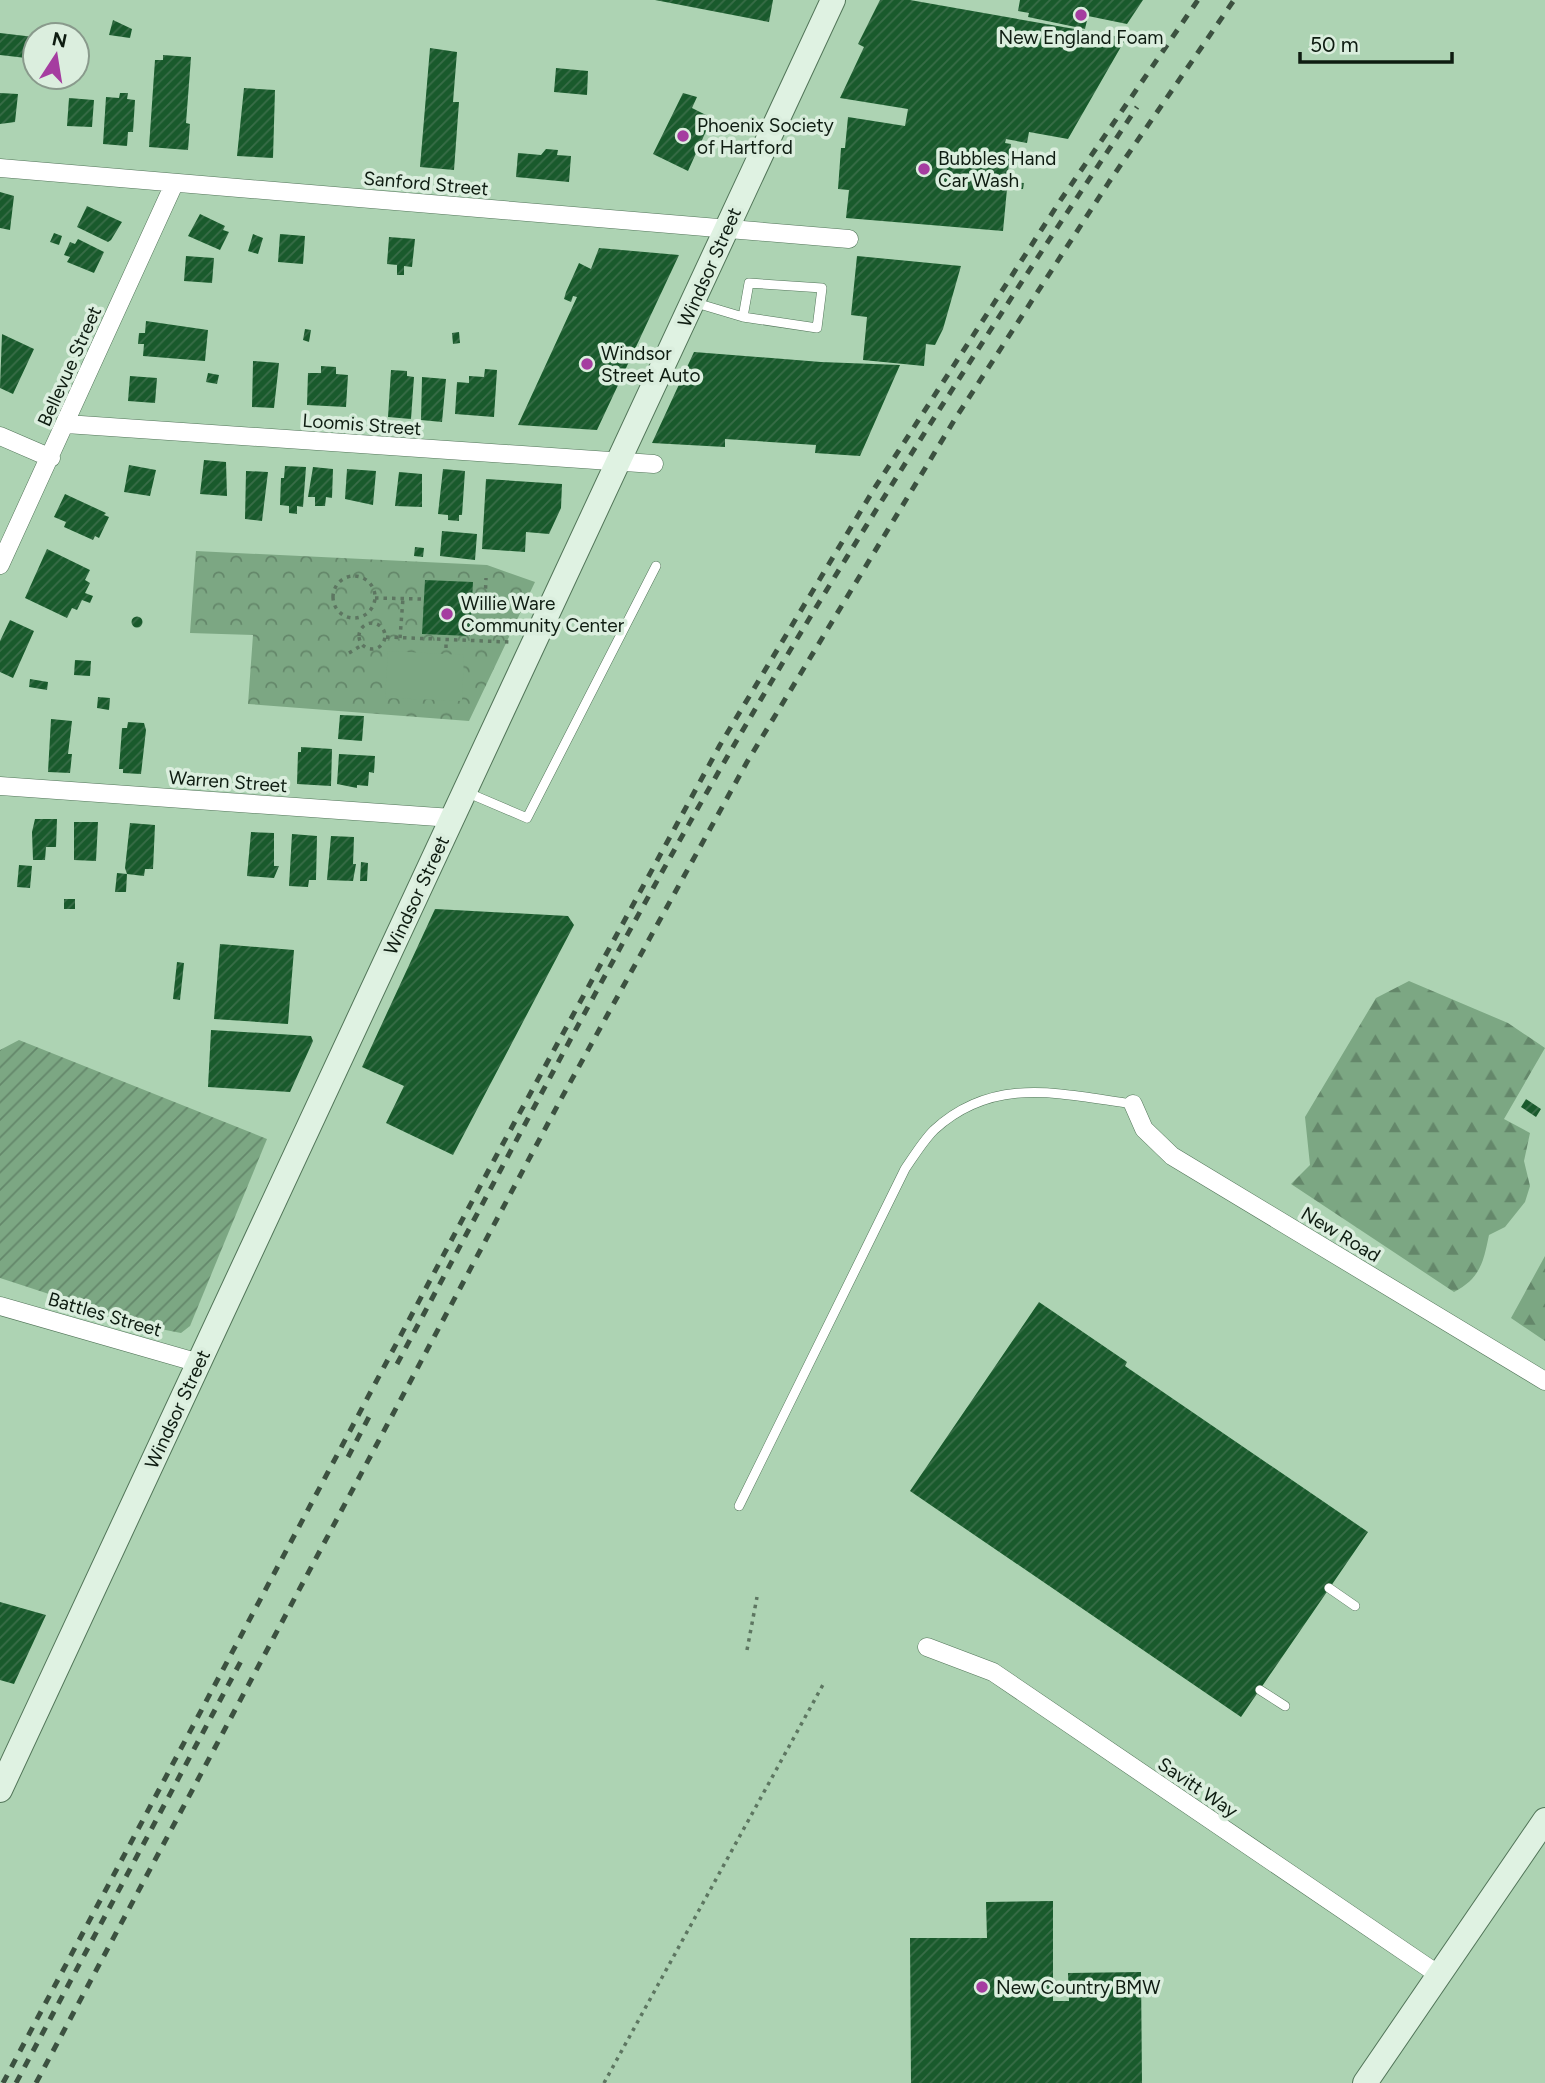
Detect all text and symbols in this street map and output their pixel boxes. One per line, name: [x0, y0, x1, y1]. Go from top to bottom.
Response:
marker: New England Foam: [1073, 7, 1089, 23]
north arrow: [21, 21, 91, 91]
scale bar: [1300, 21, 1452, 65]
place label: New England Foam: [999, 26, 1163, 49]
text: N: [50, 27, 69, 53]
text: 50 m: [1310, 32, 1359, 57]
place label: Phoenix Society of Hartford: [697, 114, 834, 159]
marker: Phoenix Society of Hartford: [675, 128, 691, 144]
place label: Bubbles Hand Car Wash: [938, 147, 1056, 192]
marker: Bubbles Hand Car Wash: [916, 161, 932, 177]
street label: Sanford Street: [363, 167, 489, 200]
street label: Windsor Street: [673, 204, 746, 331]
street label: Bellevue Street: [33, 303, 106, 430]
place label: Windsor Street Auto: [601, 342, 701, 387]
marker: Windsor Street Auto: [579, 356, 595, 372]
street label: Loomis Street: [302, 409, 422, 440]
place label: Willie Ware Community Center: [461, 592, 625, 637]
marker: Willie Ware Community Center: [439, 606, 455, 622]
street label: Warren Street: [168, 766, 288, 797]
street label: Windsor Street: [379, 832, 454, 958]
street label: New Road: [1297, 1202, 1384, 1267]
street label: Battles Street: [45, 1287, 164, 1342]
street label: Windsor Street: [140, 1346, 215, 1472]
street label: Savitt Way: [1153, 1752, 1242, 1823]
place label: New Country BMW: [996, 1976, 1161, 1999]
marker: New Country BMW: [974, 1979, 990, 1995]

